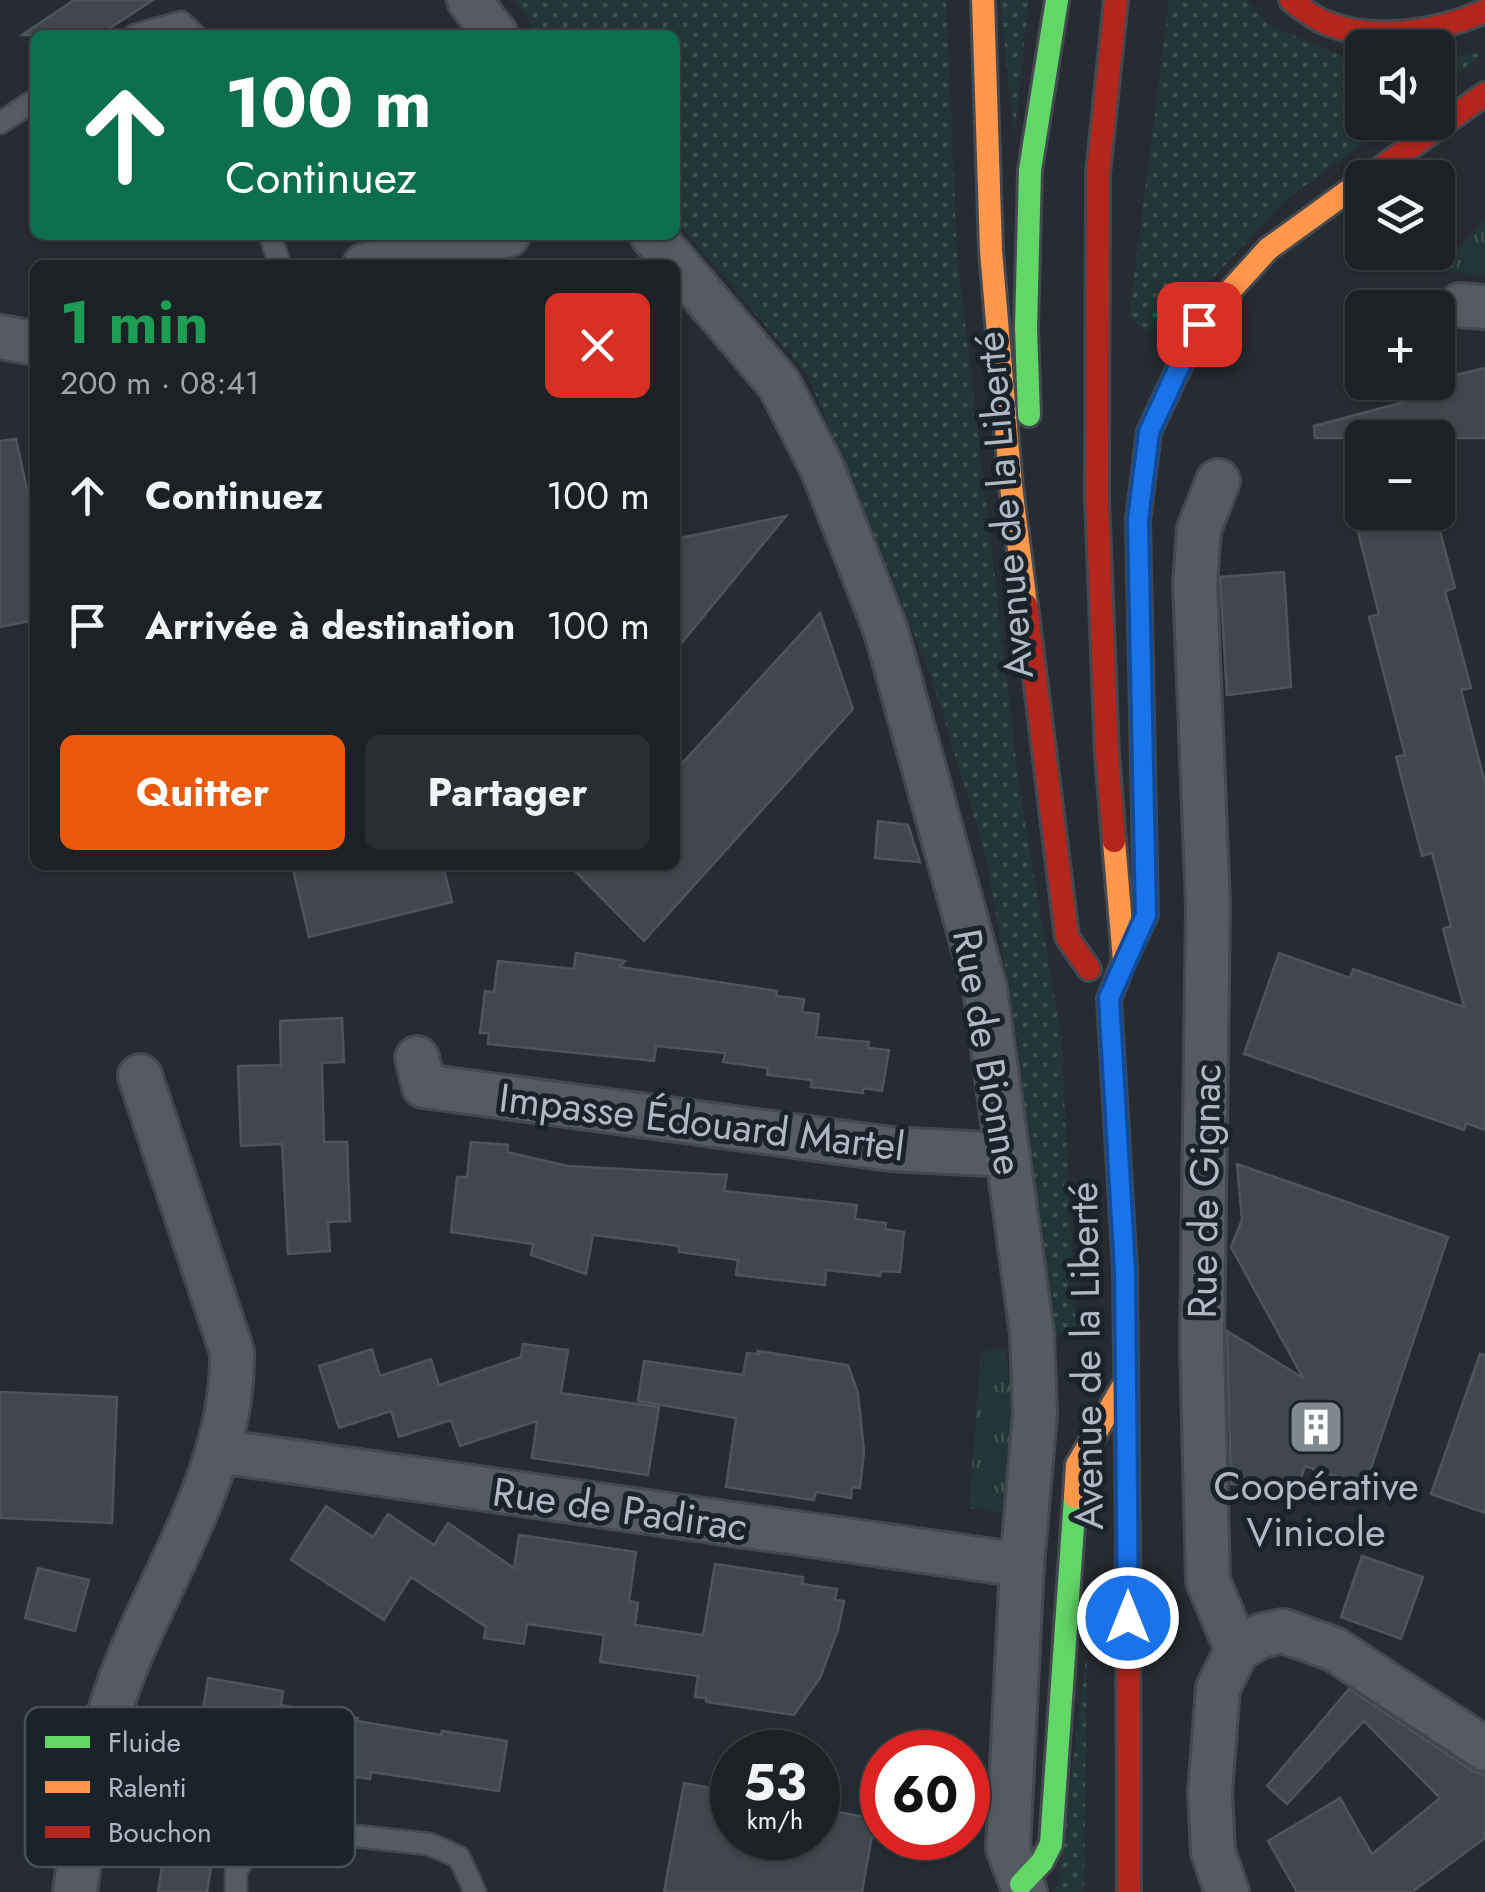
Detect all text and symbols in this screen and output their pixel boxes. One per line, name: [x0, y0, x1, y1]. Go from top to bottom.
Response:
map controls: [1345, 30, 1455, 530]
button: sound: [1345, 30, 1455, 140]
text: 100 m: [225, 52, 432, 153]
icon: ahead: [60, 70, 190, 200]
text: Continuez: [225, 145, 417, 210]
button: layers: [1345, 160, 1455, 270]
text: 1 min: [60, 279, 209, 366]
pin: [1157, 282, 1242, 367]
button: +: [1345, 290, 1455, 400]
button: close: [545, 293, 650, 398]
icon: arrive: [1172, 297, 1227, 352]
street label: Avenue de la Liberté: [960, 329, 1048, 681]
text: 200 m · 08:41: [60, 360, 259, 406]
button: −: [1345, 420, 1455, 530]
icon: ahead: [60, 468, 115, 523]
text: Continuez: [145, 468, 323, 523]
text: 100 m: [546, 468, 650, 523]
icon: arrive: [60, 598, 115, 653]
text: Arrivée à destination: [145, 598, 515, 653]
text: 100 m: [546, 598, 650, 653]
button: Quitter: [60, 735, 345, 850]
button: Partager: [365, 735, 650, 850]
street label: Rue de Bionne: [938, 925, 1038, 1179]
street label: Rue de Gignac: [1173, 1063, 1235, 1319]
street label: Impasse Édouard Martel: [496, 1068, 908, 1176]
street label: Avenue de la Liberté: [1054, 1181, 1118, 1531]
building icon: Coopérative Vinicole: [1286, 1397, 1346, 1457]
place label: Coopérative Vinicole: [1213, 1457, 1419, 1561]
street label: Rue de Padirac: [489, 1462, 751, 1556]
position arrow: [1076, 1566, 1180, 1670]
legend: [25, 1707, 355, 1867]
text: Fluide: [108, 1722, 181, 1763]
speed limit sign: 60: [860, 1730, 990, 1860]
text: 53: [743, 1746, 807, 1819]
text: Ralenti: [108, 1767, 187, 1808]
text: km/h: [747, 1802, 803, 1838]
text: Bouchon: [108, 1812, 212, 1853]

